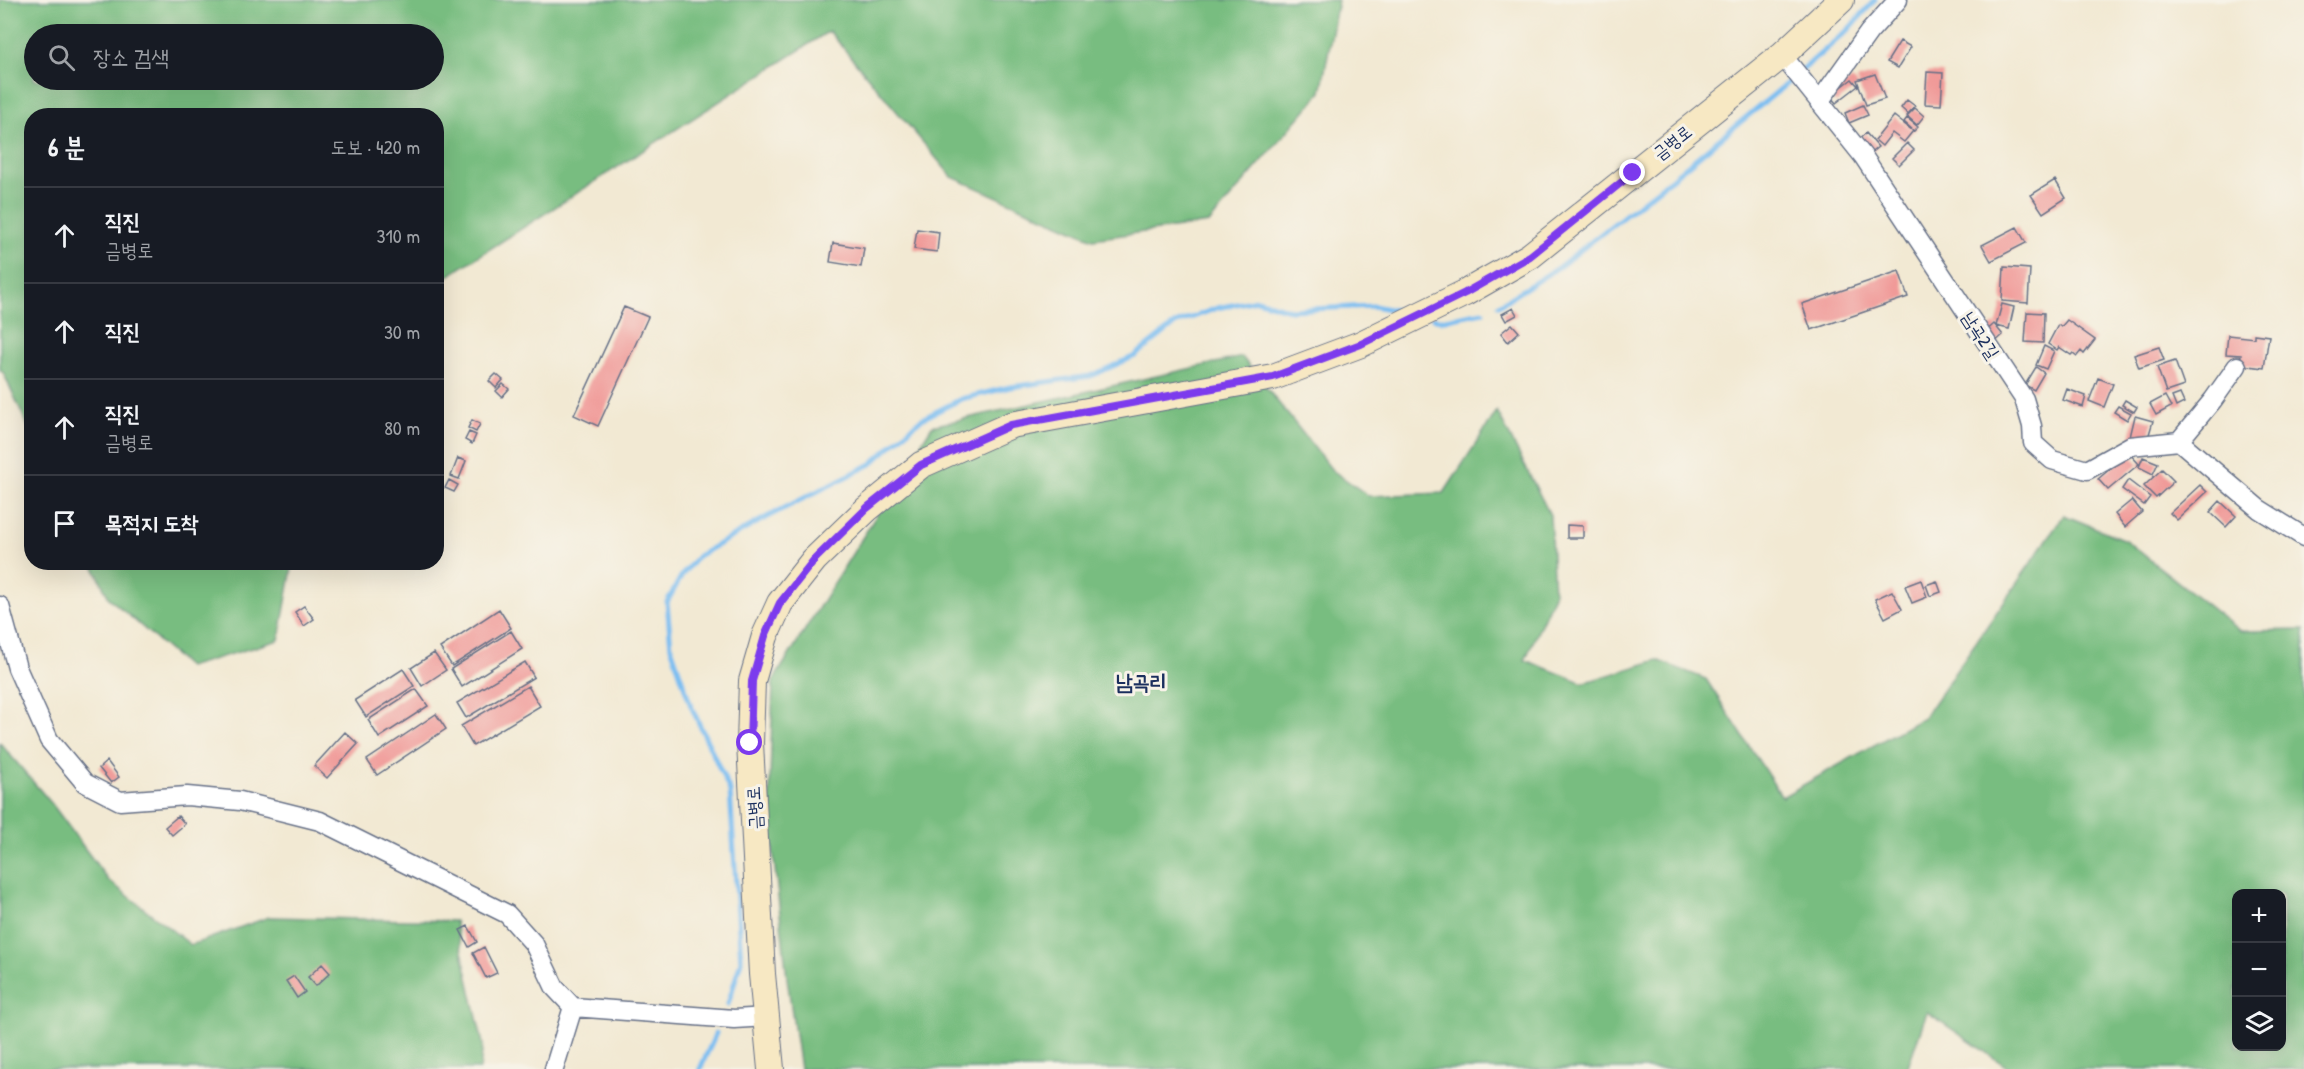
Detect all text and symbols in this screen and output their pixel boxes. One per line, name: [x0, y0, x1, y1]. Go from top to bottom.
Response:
search box: [24, 24, 444, 90]
icon: search: [45, 41, 78, 74]
text: 장소 검색: [93, 42, 169, 72]
street label: 금병로: [1647, 119, 1697, 165]
text: 6 분: [48, 129, 85, 164]
text: 도보 · 420 m: [331, 133, 420, 160]
route end: [1619, 159, 1645, 185]
text: 직진: [105, 206, 140, 236]
icon: ahead: [48, 219, 81, 252]
text: 310 m: [377, 222, 420, 249]
text: 금병로: [105, 236, 153, 263]
street label: 남곡2길: [1956, 306, 2006, 364]
icon: ahead: [48, 315, 81, 348]
text: 직진: [105, 316, 140, 346]
text: 30 m: [384, 318, 420, 345]
text: 직진: [105, 398, 140, 428]
icon: ahead: [48, 411, 81, 444]
text: 80 m: [384, 414, 420, 441]
text: 금병로: [105, 428, 153, 455]
icon: arrive: [48, 507, 81, 540]
text: 목적지 도착: [105, 508, 199, 538]
district label: 남곡리: [1116, 667, 1166, 696]
route start: [736, 729, 762, 755]
street label: 금병로: [740, 786, 768, 830]
map controls: [2232, 889, 2286, 1051]
button: +: [2232, 889, 2286, 943]
button: −: [2232, 943, 2286, 997]
button: layers: [2232, 997, 2286, 1051]

